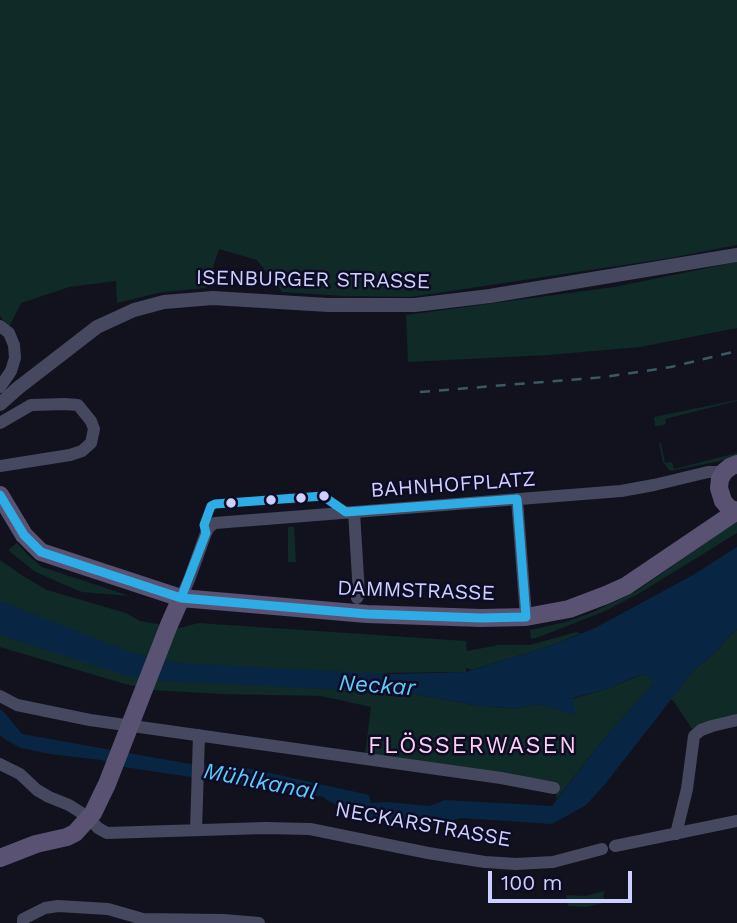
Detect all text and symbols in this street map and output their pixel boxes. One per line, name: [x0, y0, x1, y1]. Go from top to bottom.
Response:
street label: ISENBURGER STRASSE: [196, 265, 430, 295]
street label: BAHNHOFPLATZ: [370, 467, 536, 503]
unlabelled marker: [317, 489, 331, 503]
unlabelled marker: [294, 491, 308, 505]
unlabelled marker: [264, 493, 278, 507]
unlabelled marker: [224, 496, 238, 510]
street label: DAMMSTRASSE: [337, 576, 495, 606]
water label: Neckar: [338, 670, 416, 702]
district label: FLÖSSERWASEN: [369, 732, 577, 760]
water label: Mühlkanal: [201, 758, 319, 806]
street label: NECKARSTRASSE: [333, 797, 513, 853]
scale bar: [492, 856, 636, 900]
text: 100 m: [501, 870, 563, 895]

